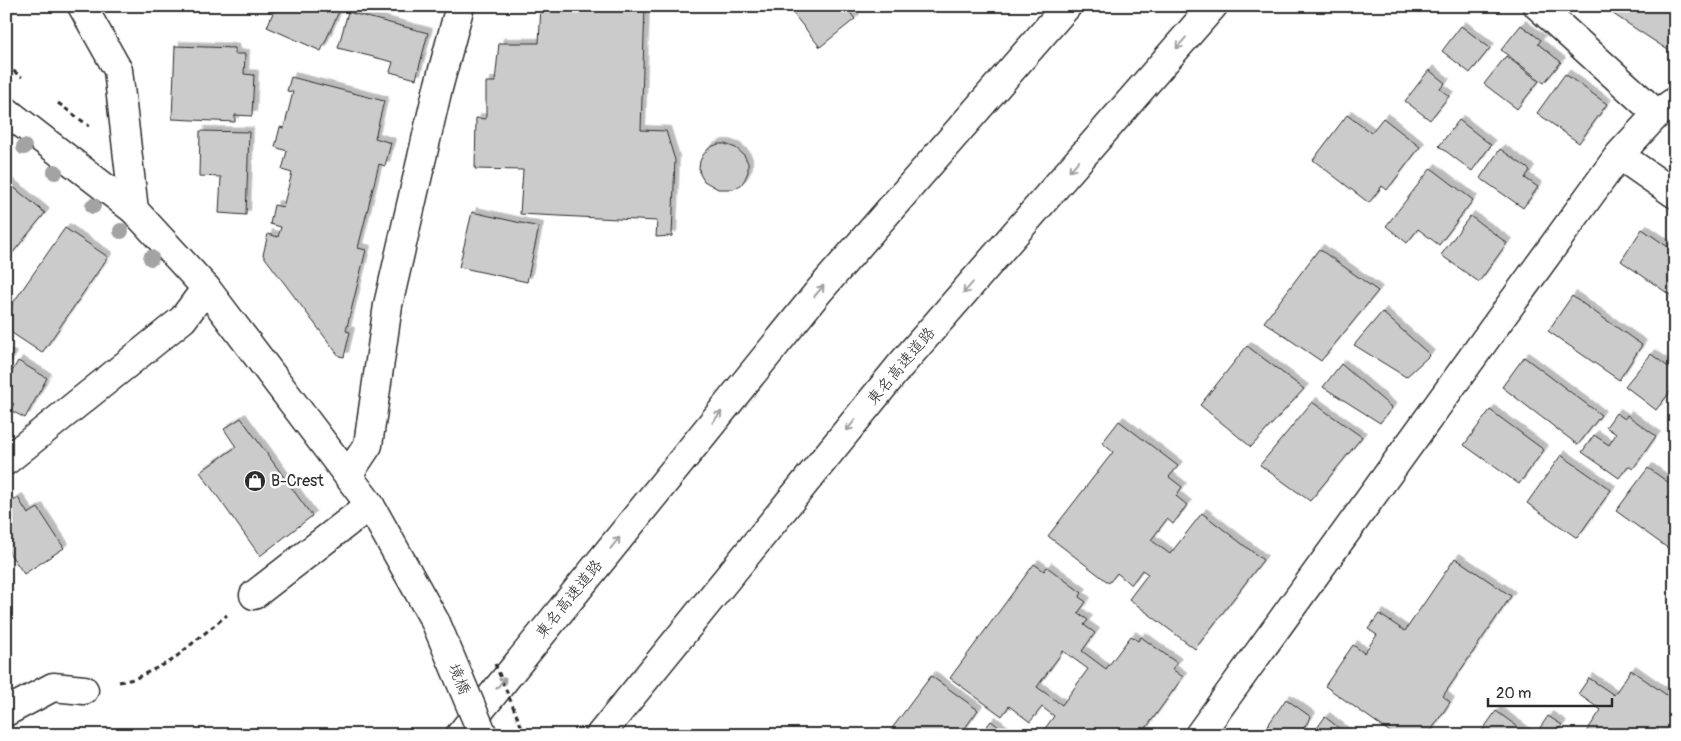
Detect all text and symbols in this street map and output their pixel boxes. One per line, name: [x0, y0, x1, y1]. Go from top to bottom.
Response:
one-way arrow: [1176, 36, 1187, 49]
one-way arrow: [1069, 159, 1080, 172]
one-way arrow: [962, 281, 973, 294]
one-way arrow: [813, 285, 824, 298]
street label: 東名高速道路: [862, 323, 940, 409]
one-way arrow: [711, 411, 722, 424]
one-way arrow: [846, 419, 857, 432]
shop icon: B-Crest: [243, 469, 267, 493]
place label: B-Crest: [271, 471, 324, 491]
one-way arrow: [609, 537, 620, 550]
street label: 東名高速道路: [531, 555, 607, 643]
street label: 境橋: [444, 660, 474, 698]
scale bar: [1488, 676, 1612, 708]
one-way arrow: [496, 677, 507, 690]
text: 20 m: [1496, 684, 1531, 703]

